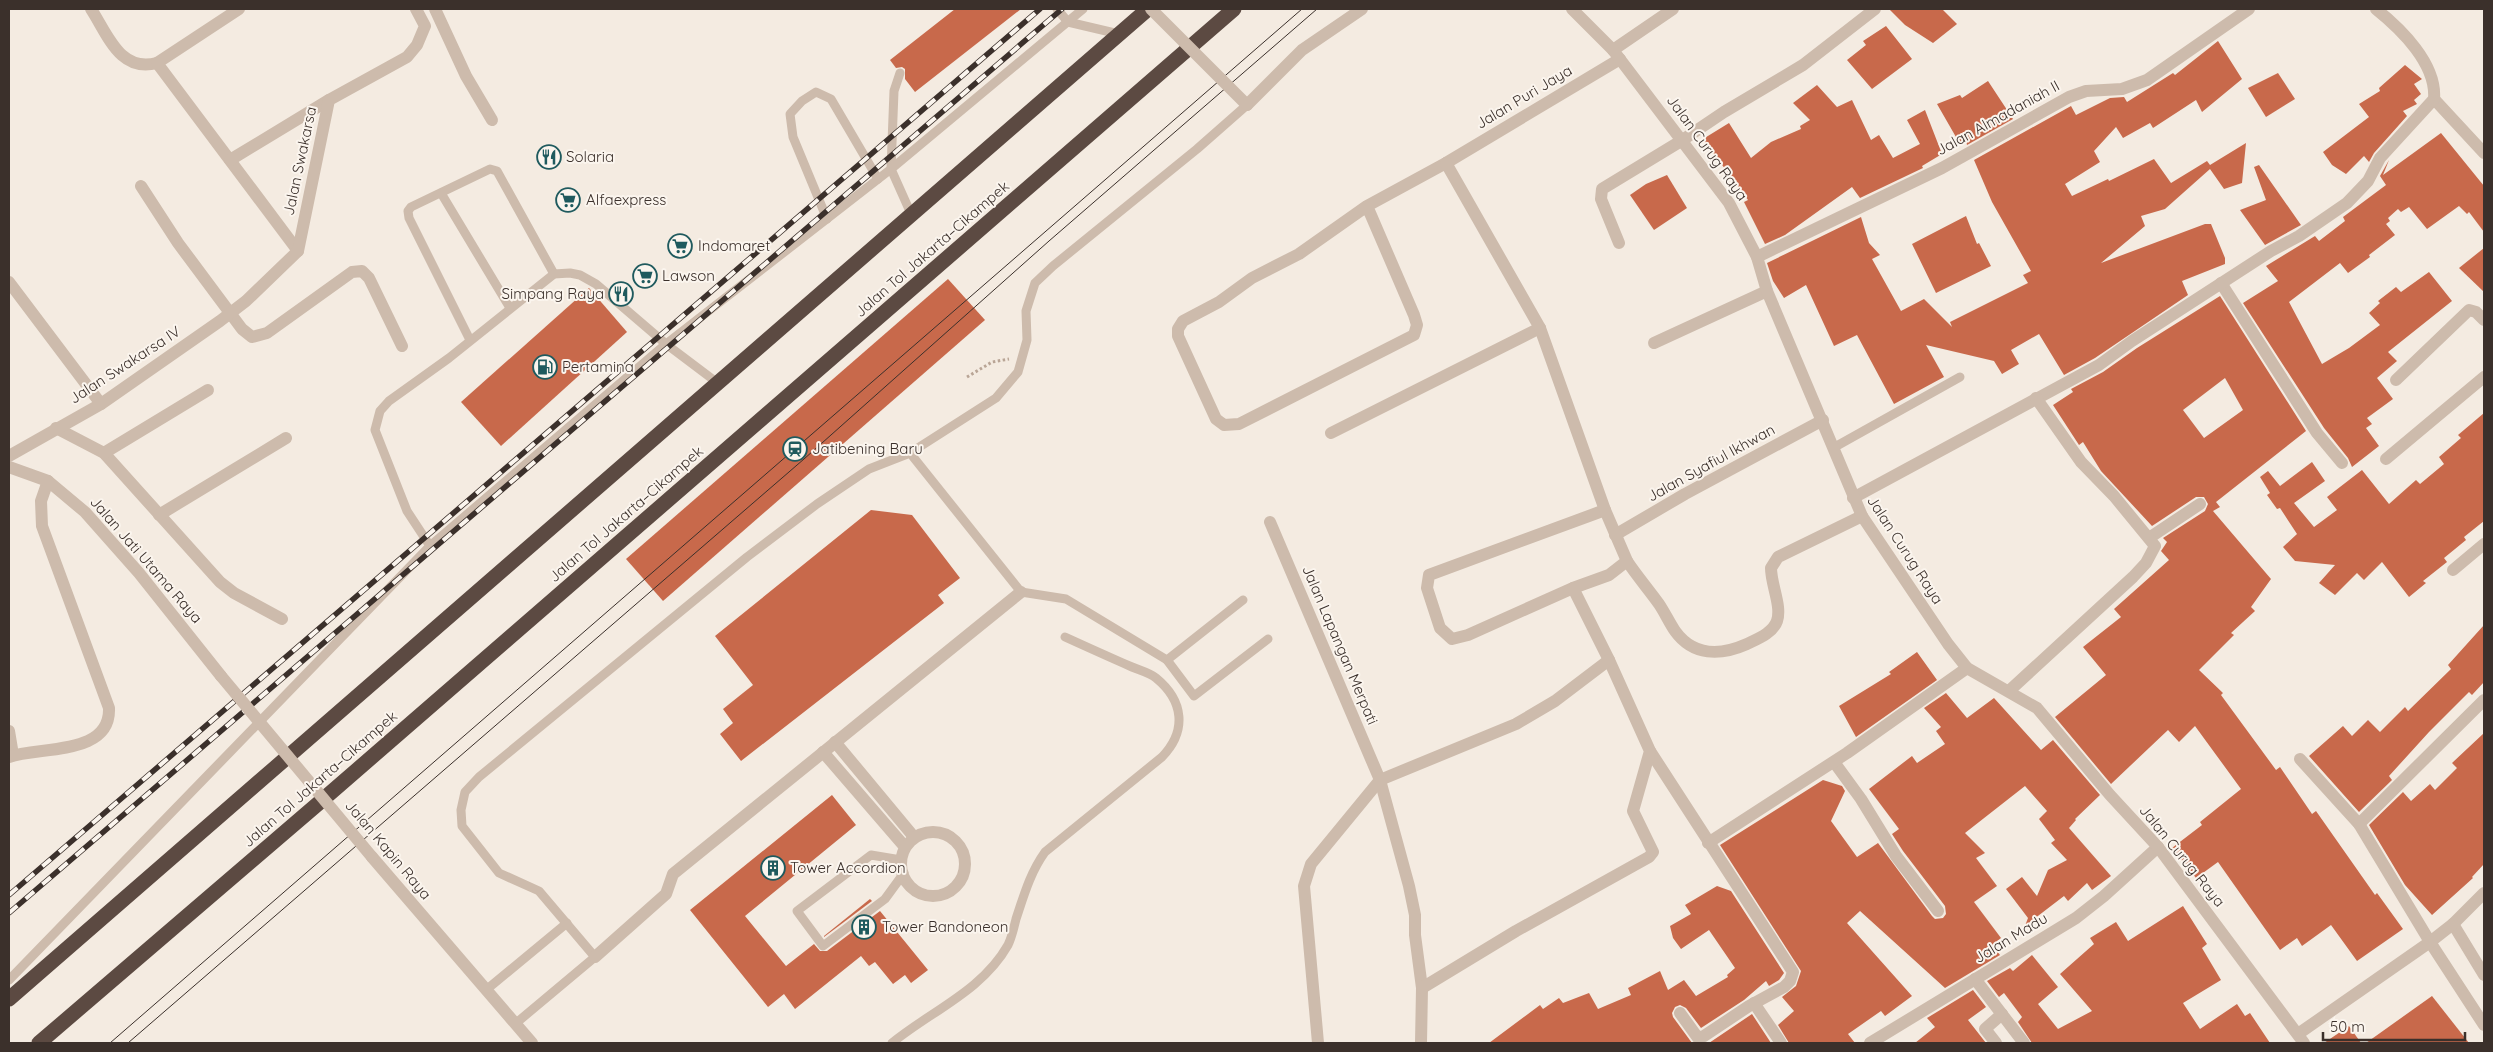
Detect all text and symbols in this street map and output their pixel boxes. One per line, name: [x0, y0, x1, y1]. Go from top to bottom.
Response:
street label: Jalan Puri Jaya: [1472, 60, 1575, 133]
street label: Jalan Almadaniah II: [1933, 76, 2063, 159]
street label: Jalan Curug Raya: [1663, 91, 1752, 204]
street label: Jalan Swakarsa: [279, 105, 320, 217]
restaurant icon: Solaria: [536, 144, 562, 170]
place label: Solaria: [566, 147, 614, 166]
street label: Jalan Tol Jakarta–Cikampek: [851, 176, 1013, 321]
supermarket icon: Alfaexpress: [555, 187, 581, 213]
place label: Alfaexpress: [586, 190, 666, 209]
supermarket icon: Indomaret: [667, 233, 693, 259]
place label: Indomaret: [698, 236, 770, 255]
supermarket icon: Lawson: [632, 263, 658, 289]
place label: Lawson: [662, 266, 715, 285]
restaurant icon: Simpang Raya: [608, 281, 634, 307]
place label: Simpang Raya: [502, 284, 604, 303]
street label: Jalan Swakarsa IV: [66, 322, 184, 408]
fuel station icon: Pertamina: [532, 354, 558, 380]
place label: Pertamina: [562, 357, 634, 376]
street label: Jalan Syafiul Ikhwan: [1644, 420, 1778, 506]
station icon: Jatibening Baru: [782, 436, 808, 462]
place label: Jatibening Baru: [812, 439, 923, 458]
street label: Jalan Tol Jakarta–Cikampek: [545, 441, 707, 586]
street label: Jalan Jati Utama Raya: [86, 492, 207, 627]
street label: Jalan Curug Raya: [1863, 492, 1948, 608]
street label: Jalan Lapangan Merpati: [1298, 562, 1383, 727]
street label: Jalan Tol Jakarta–Cikampek: [239, 706, 401, 851]
street label: Jalan Kapin Raya: [341, 796, 436, 903]
street label: Jalan Curug Raya: [2135, 801, 2229, 911]
building icon: Tower Accordion: [760, 855, 786, 881]
place label: Tower Accordion: [790, 858, 906, 877]
street label: Jalan Madu: [1971, 908, 2051, 967]
building icon: Tower Bandoneon: [851, 914, 877, 940]
place label: Tower Bandoneon: [882, 917, 1009, 936]
scale bar: [2323, 1010, 2466, 1042]
text: 50 m: [2330, 1017, 2365, 1036]

